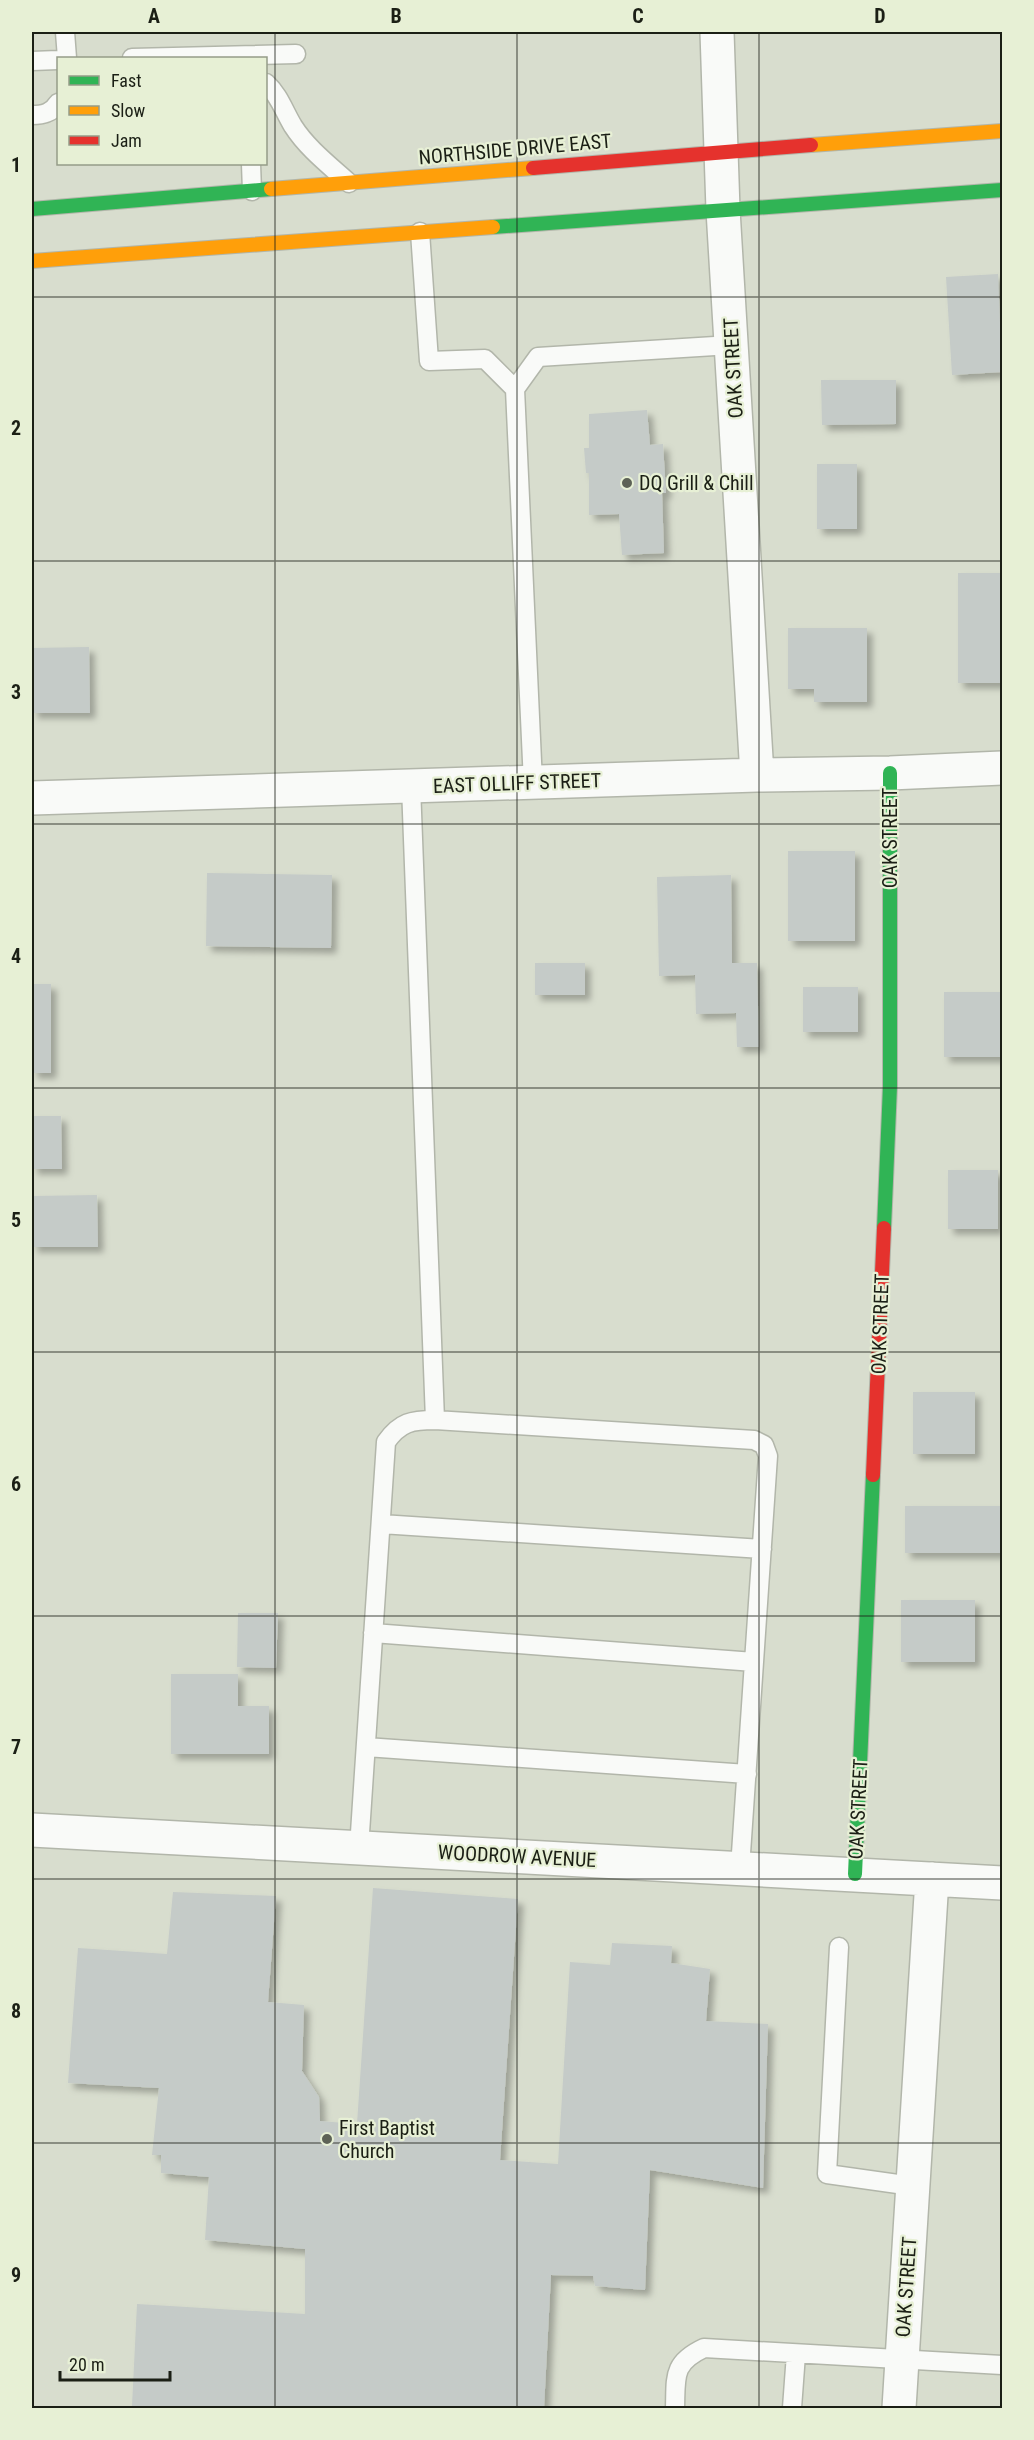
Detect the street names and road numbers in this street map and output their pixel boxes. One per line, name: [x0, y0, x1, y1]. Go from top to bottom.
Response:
street label: NORTHSIDE DRIVE EAST: [418, 129, 612, 169]
street label: OAK STREET: [718, 317, 748, 419]
street label: EAST OLLIFF STREET: [433, 768, 601, 798]
street label: OAK STREET: [878, 788, 902, 888]
street label: OAK STREET: [866, 1273, 894, 1375]
street label: OAK STREET: [843, 1758, 873, 1860]
street label: WOODROW AVENUE: [437, 1840, 597, 1872]
street label: OAK STREET: [891, 2236, 921, 2338]

